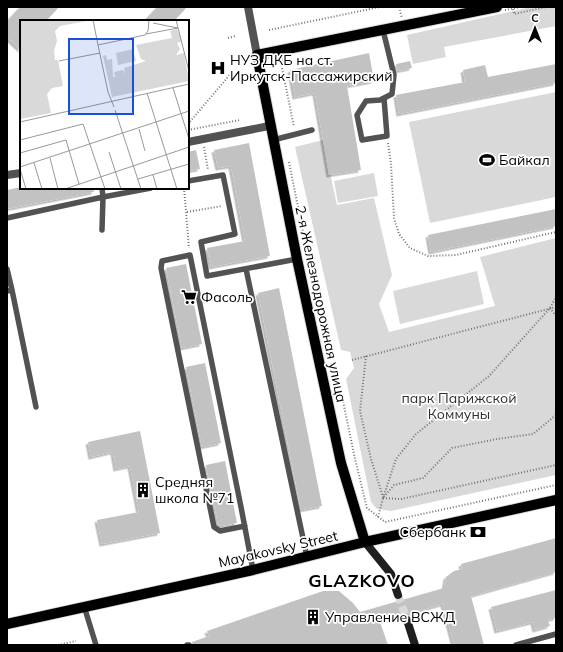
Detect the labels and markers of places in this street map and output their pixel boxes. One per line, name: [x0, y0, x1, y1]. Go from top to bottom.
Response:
place label: НУЗ ДКБ на ст. Иркутск-Пассажирский: [230, 51, 392, 85]
hospital icon: НУЗ ДКБ на ст. Иркутск-Пассажирский: [209, 59, 227, 77]
sports icon: Байкал: [478, 151, 496, 169]
place label: Байкал: [499, 151, 550, 169]
supermarket icon: Фасоль: [180, 288, 198, 306]
place label: Фасоль: [201, 288, 253, 306]
place label: Средняя школа №71: [155, 473, 234, 507]
building icon: Средняя школа №71: [134, 481, 152, 499]
place label: Сбербанк: [399, 523, 466, 541]
bank icon: Сбербанк: [469, 523, 487, 541]
building icon: Управление ВСЖД: [304, 608, 322, 626]
place label: Управление ВСЖД: [324, 608, 455, 626]

